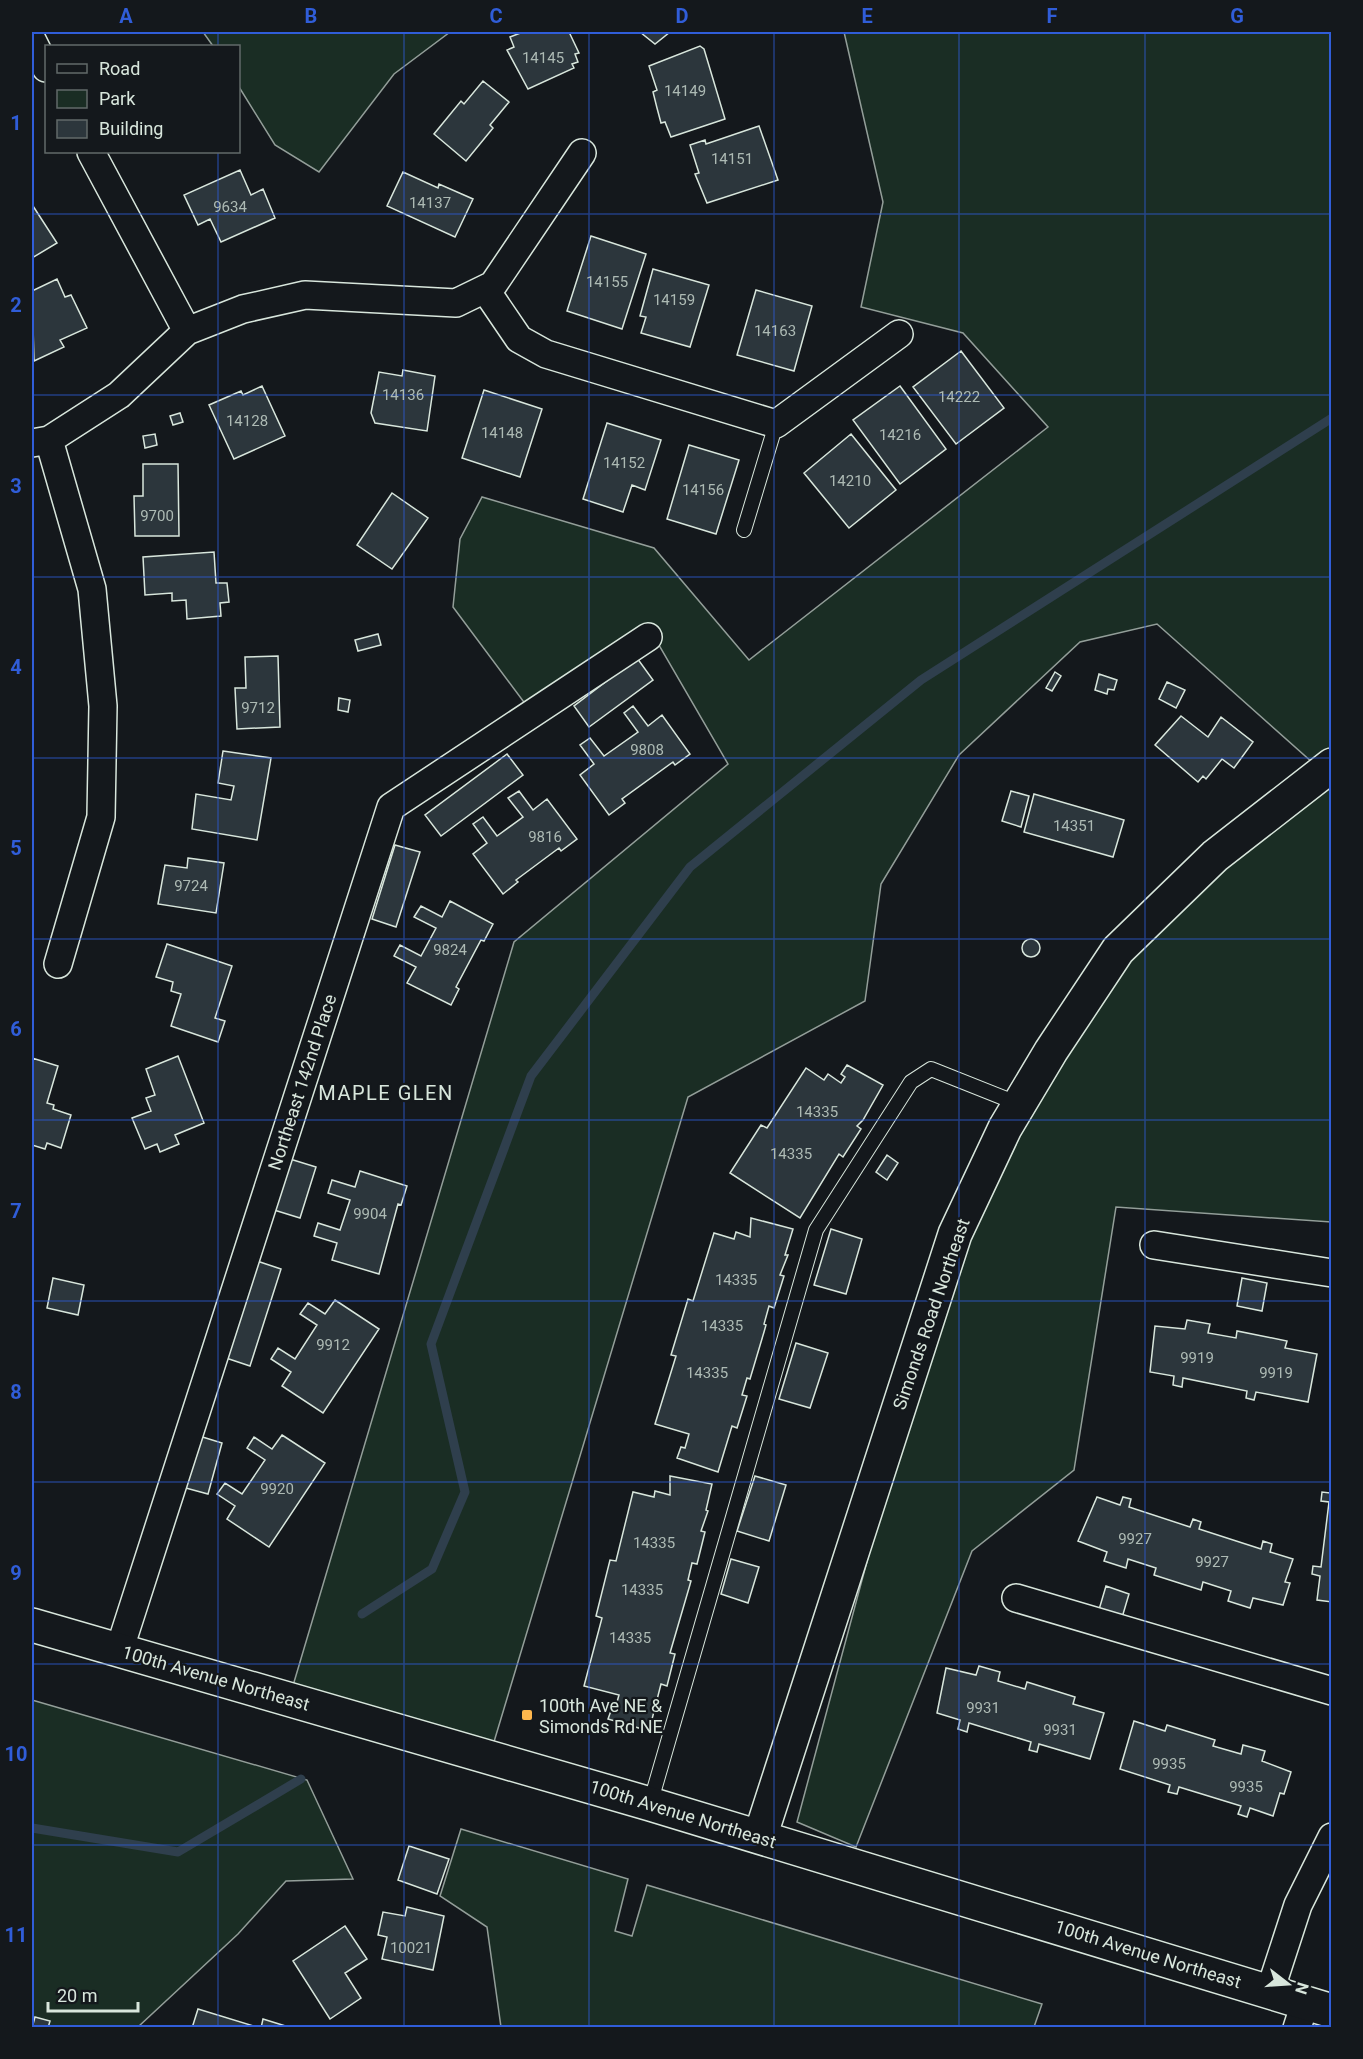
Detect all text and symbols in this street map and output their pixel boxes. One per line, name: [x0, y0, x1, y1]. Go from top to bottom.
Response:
text: A: [119, 4, 133, 28]
text: B: [305, 4, 317, 28]
text: C: [489, 4, 503, 28]
text: D: [676, 4, 689, 28]
text: E: [861, 4, 873, 28]
text: F: [1047, 4, 1058, 28]
text: G: [1230, 4, 1244, 28]
legend: [45, 45, 240, 153]
house number: 14145: [522, 49, 564, 67]
text: Road: [99, 58, 140, 79]
house number: 14149: [664, 82, 706, 100]
text: Park: [99, 88, 136, 109]
text: 1: [10, 111, 22, 135]
text: Building: [99, 118, 163, 139]
house number: 14151: [711, 150, 753, 168]
house number: 14137: [409, 194, 451, 212]
house number: 9634: [213, 198, 247, 216]
house number: 14155: [586, 273, 628, 291]
house number: 14159: [653, 291, 695, 309]
text: 2: [10, 293, 22, 317]
house number: 14163: [754, 322, 796, 340]
house number: 14136: [382, 386, 424, 404]
house number: 14222: [938, 388, 980, 406]
house number: 14128: [226, 412, 268, 430]
house number: 14148: [481, 424, 523, 442]
house number: 14216: [879, 426, 921, 444]
house number: 14152: [603, 454, 645, 472]
house number: 14210: [829, 472, 871, 490]
text: 3: [10, 474, 22, 498]
house number: 14156: [682, 481, 724, 499]
house number: 9700: [140, 507, 174, 525]
text: 4: [10, 655, 22, 679]
house number: 9712: [241, 699, 275, 717]
house number: 9808: [630, 741, 664, 759]
house number: 14351: [1053, 817, 1095, 835]
house number: 9816: [528, 828, 562, 846]
text: 5: [10, 836, 22, 860]
house number: 9724: [174, 877, 208, 895]
house number: 9824: [433, 941, 467, 959]
street label: Northeast 142nd Place: [264, 991, 340, 1173]
text: 6: [10, 1017, 22, 1041]
district label: MAPLE GLEN: [318, 1081, 454, 1105]
house number: 14335: [796, 1103, 838, 1121]
house number: 14335: [770, 1145, 812, 1163]
text: 7: [10, 1199, 22, 1223]
house number: 9904: [353, 1205, 387, 1223]
street label: Simonds Road Northeast: [888, 1216, 974, 1412]
house number: 14335: [715, 1271, 757, 1289]
house number: 14335: [701, 1317, 743, 1335]
house number: 9912: [316, 1336, 350, 1354]
house number: 9919: [1180, 1349, 1214, 1367]
house number: 14335: [686, 1364, 728, 1382]
house number: 9919: [1259, 1364, 1293, 1382]
text: 8: [10, 1380, 22, 1404]
house number: 9920: [260, 1480, 294, 1498]
house number: 9927: [1118, 1530, 1152, 1548]
house number: 14335: [633, 1534, 675, 1552]
house number: 9927: [1195, 1553, 1229, 1571]
text: 9: [10, 1561, 22, 1585]
house number: 14335: [621, 1581, 663, 1599]
house number: 14335: [609, 1629, 651, 1647]
street label: 100th Avenue Northeast: [120, 1641, 312, 1715]
place label: 100th Ave NE & Simonds Rd NE: [539, 1695, 663, 1737]
house number: 9931: [966, 1699, 1000, 1717]
marker: 100th Ave NE & Simonds Rd NE: [520, 1708, 534, 1722]
house number: 9931: [1043, 1721, 1077, 1739]
text: 10: [5, 1742, 27, 1766]
house number: 9935: [1152, 1755, 1186, 1773]
street label: 100th Avenue Northeast: [587, 1776, 779, 1852]
house number: 9935: [1229, 1778, 1263, 1796]
street label: 100th Avenue Northeast: [1052, 1916, 1244, 1992]
text: 11: [5, 1923, 27, 1947]
house number: 10021: [390, 1939, 432, 1957]
north arrow: [1258, 1954, 1318, 2014]
scale bar: [48, 1975, 138, 2013]
text: N: [1291, 1980, 1313, 1996]
text: 20 m: [57, 1985, 97, 2006]

